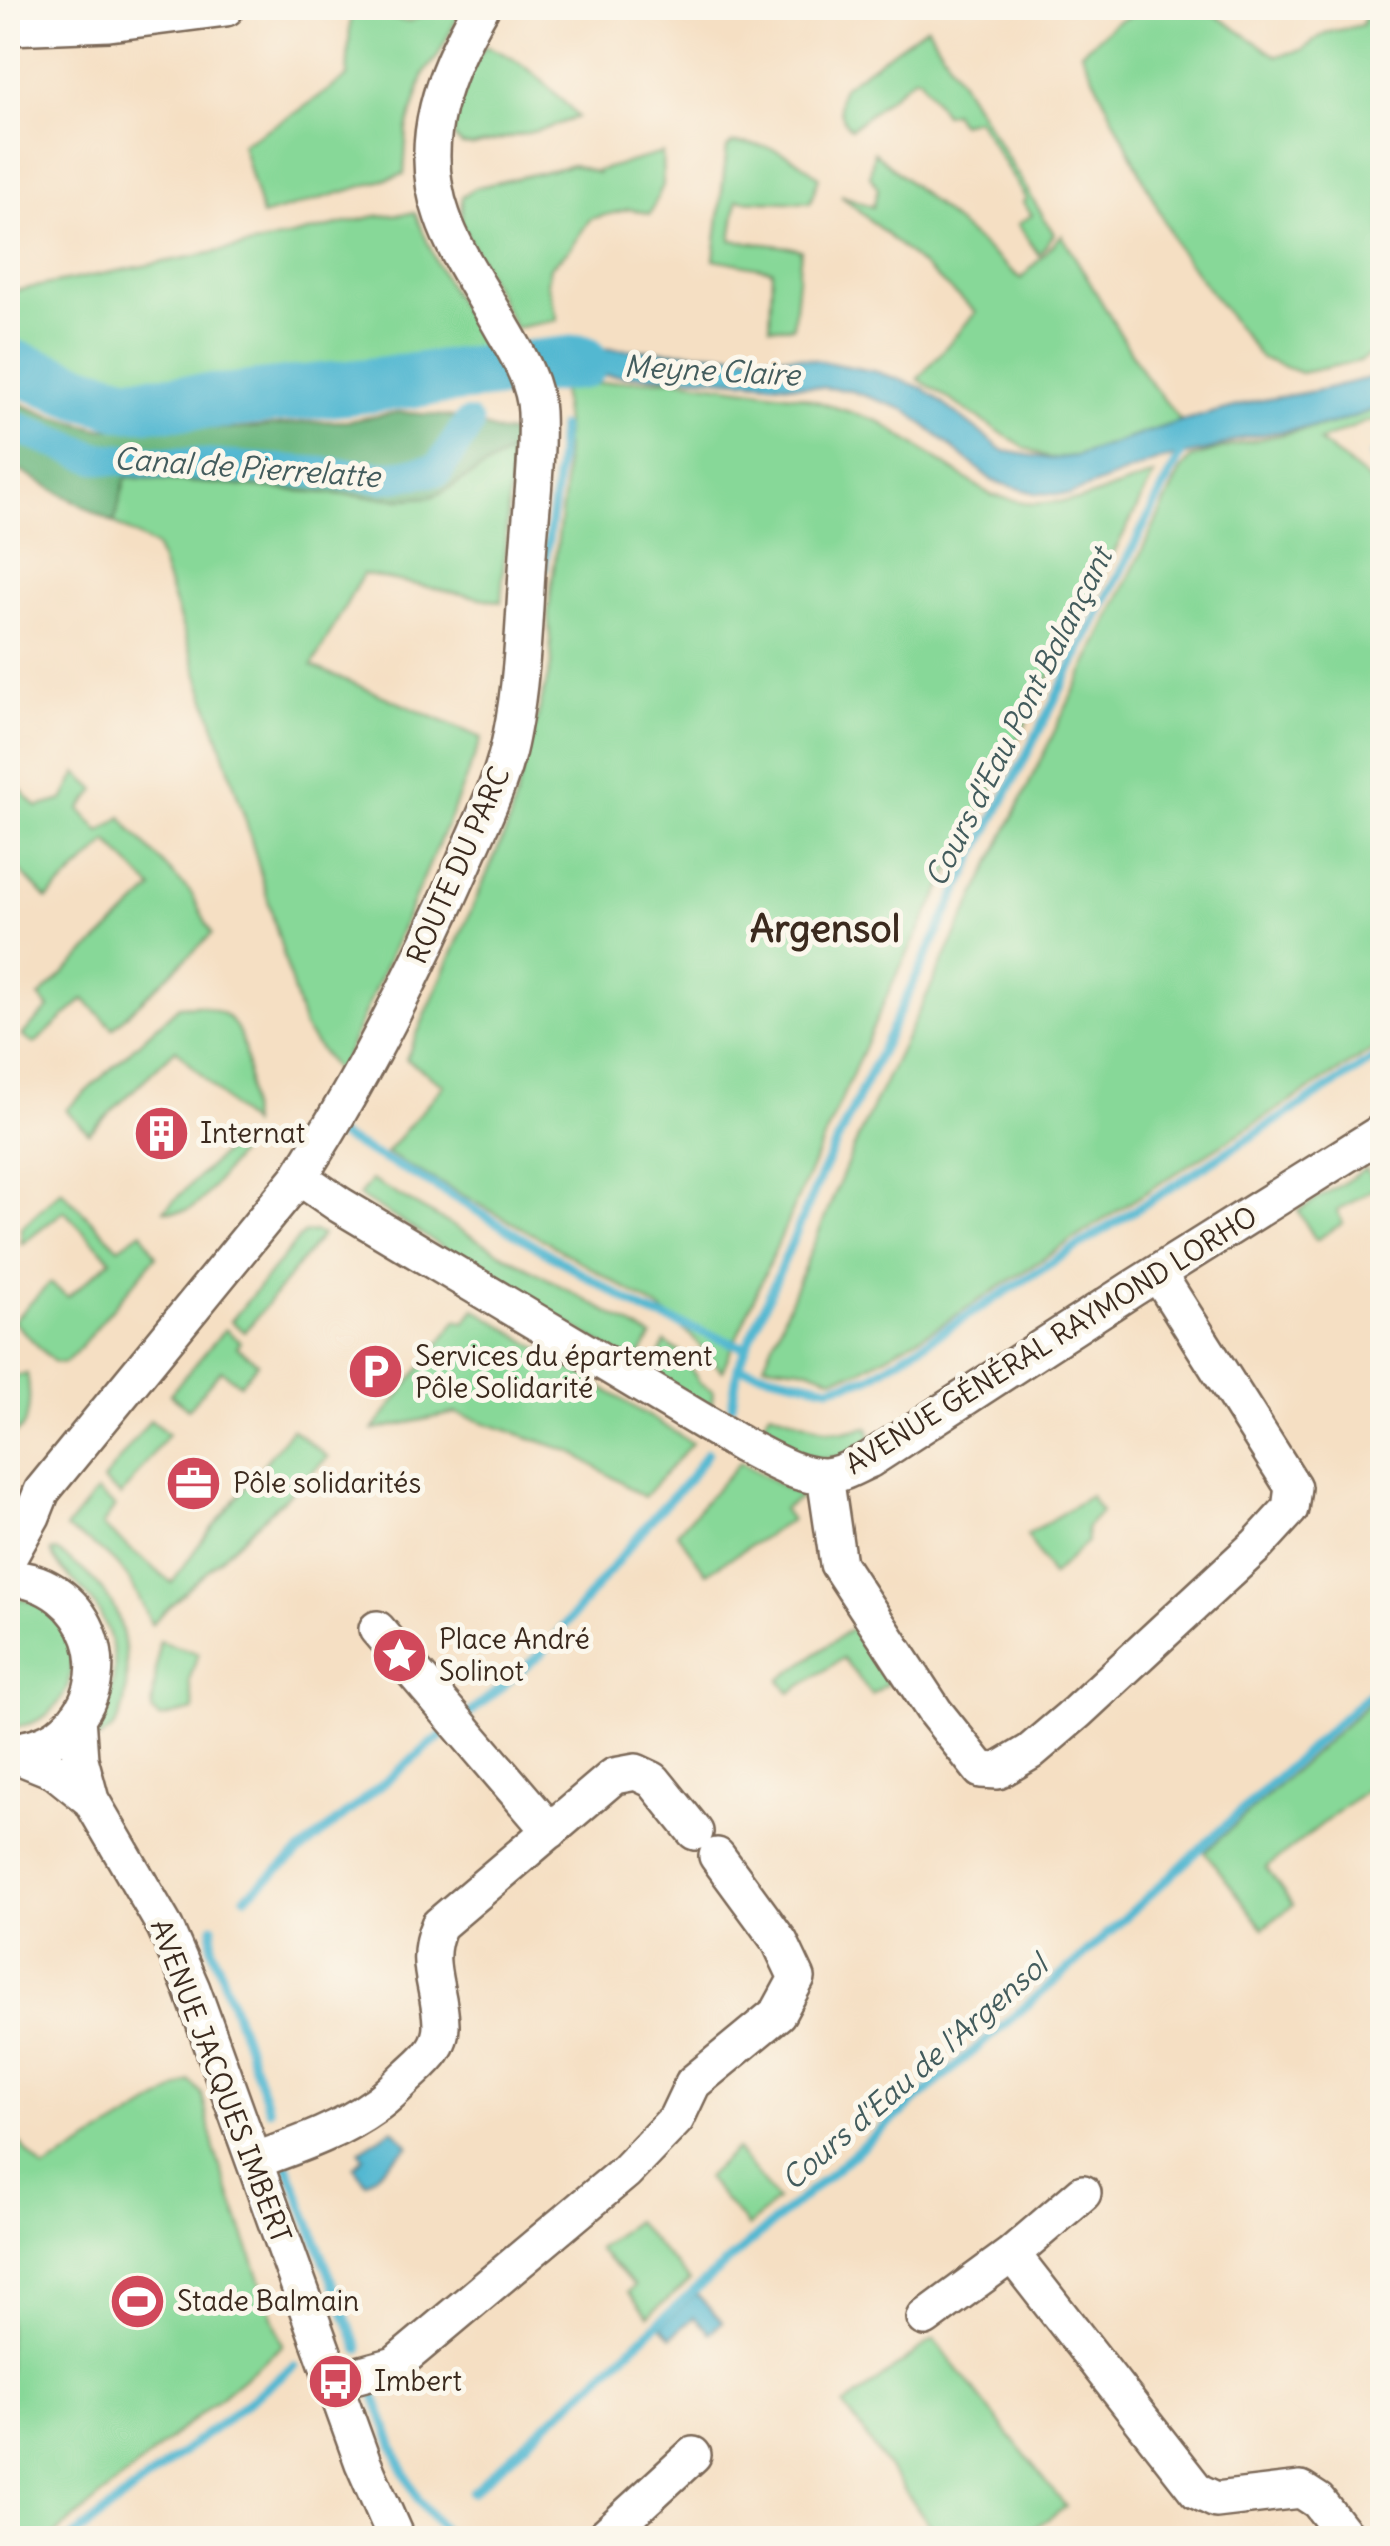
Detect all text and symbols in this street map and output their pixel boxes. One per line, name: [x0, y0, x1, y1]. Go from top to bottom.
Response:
water label: Meyne Claire: [623, 346, 803, 394]
water label: Canal de Pierrelatte: [113, 439, 383, 495]
water label: Cours d'Eau Pont Balançant: [916, 538, 1122, 893]
street label: ROUTE DU PARC: [398, 761, 518, 969]
district label: Argensol: [750, 905, 900, 952]
building icon: Internat: [131, 1103, 191, 1163]
place label: Internat: [200, 1115, 305, 1151]
street label: AVENUE GÉNÉRAL RAYMOND LORHO: [838, 1197, 1263, 1482]
place label: Services du épartement Pôle Solidarité: [415, 1338, 712, 1406]
parking icon: Services du épartement Pôle Solidarité: [346, 1342, 406, 1402]
office icon: Pôle solidarités: [164, 1453, 224, 1513]
place label: Pôle solidarités: [233, 1465, 421, 1501]
place label: Place André Solinot: [439, 1621, 590, 1689]
place icon: Place André Solinot: [370, 1625, 430, 1685]
street label: AVENUE JACQUES IMBERT: [143, 1914, 299, 2248]
water label: Cours d'Eau de l'Argensol: [773, 1943, 1058, 2198]
sports icon: Stade Balmain: [108, 2271, 168, 2331]
place label: Stade Balmain: [177, 2283, 359, 2319]
bus stop icon: Imbert: [305, 2351, 365, 2411]
place label: Imbert: [374, 2363, 462, 2399]

